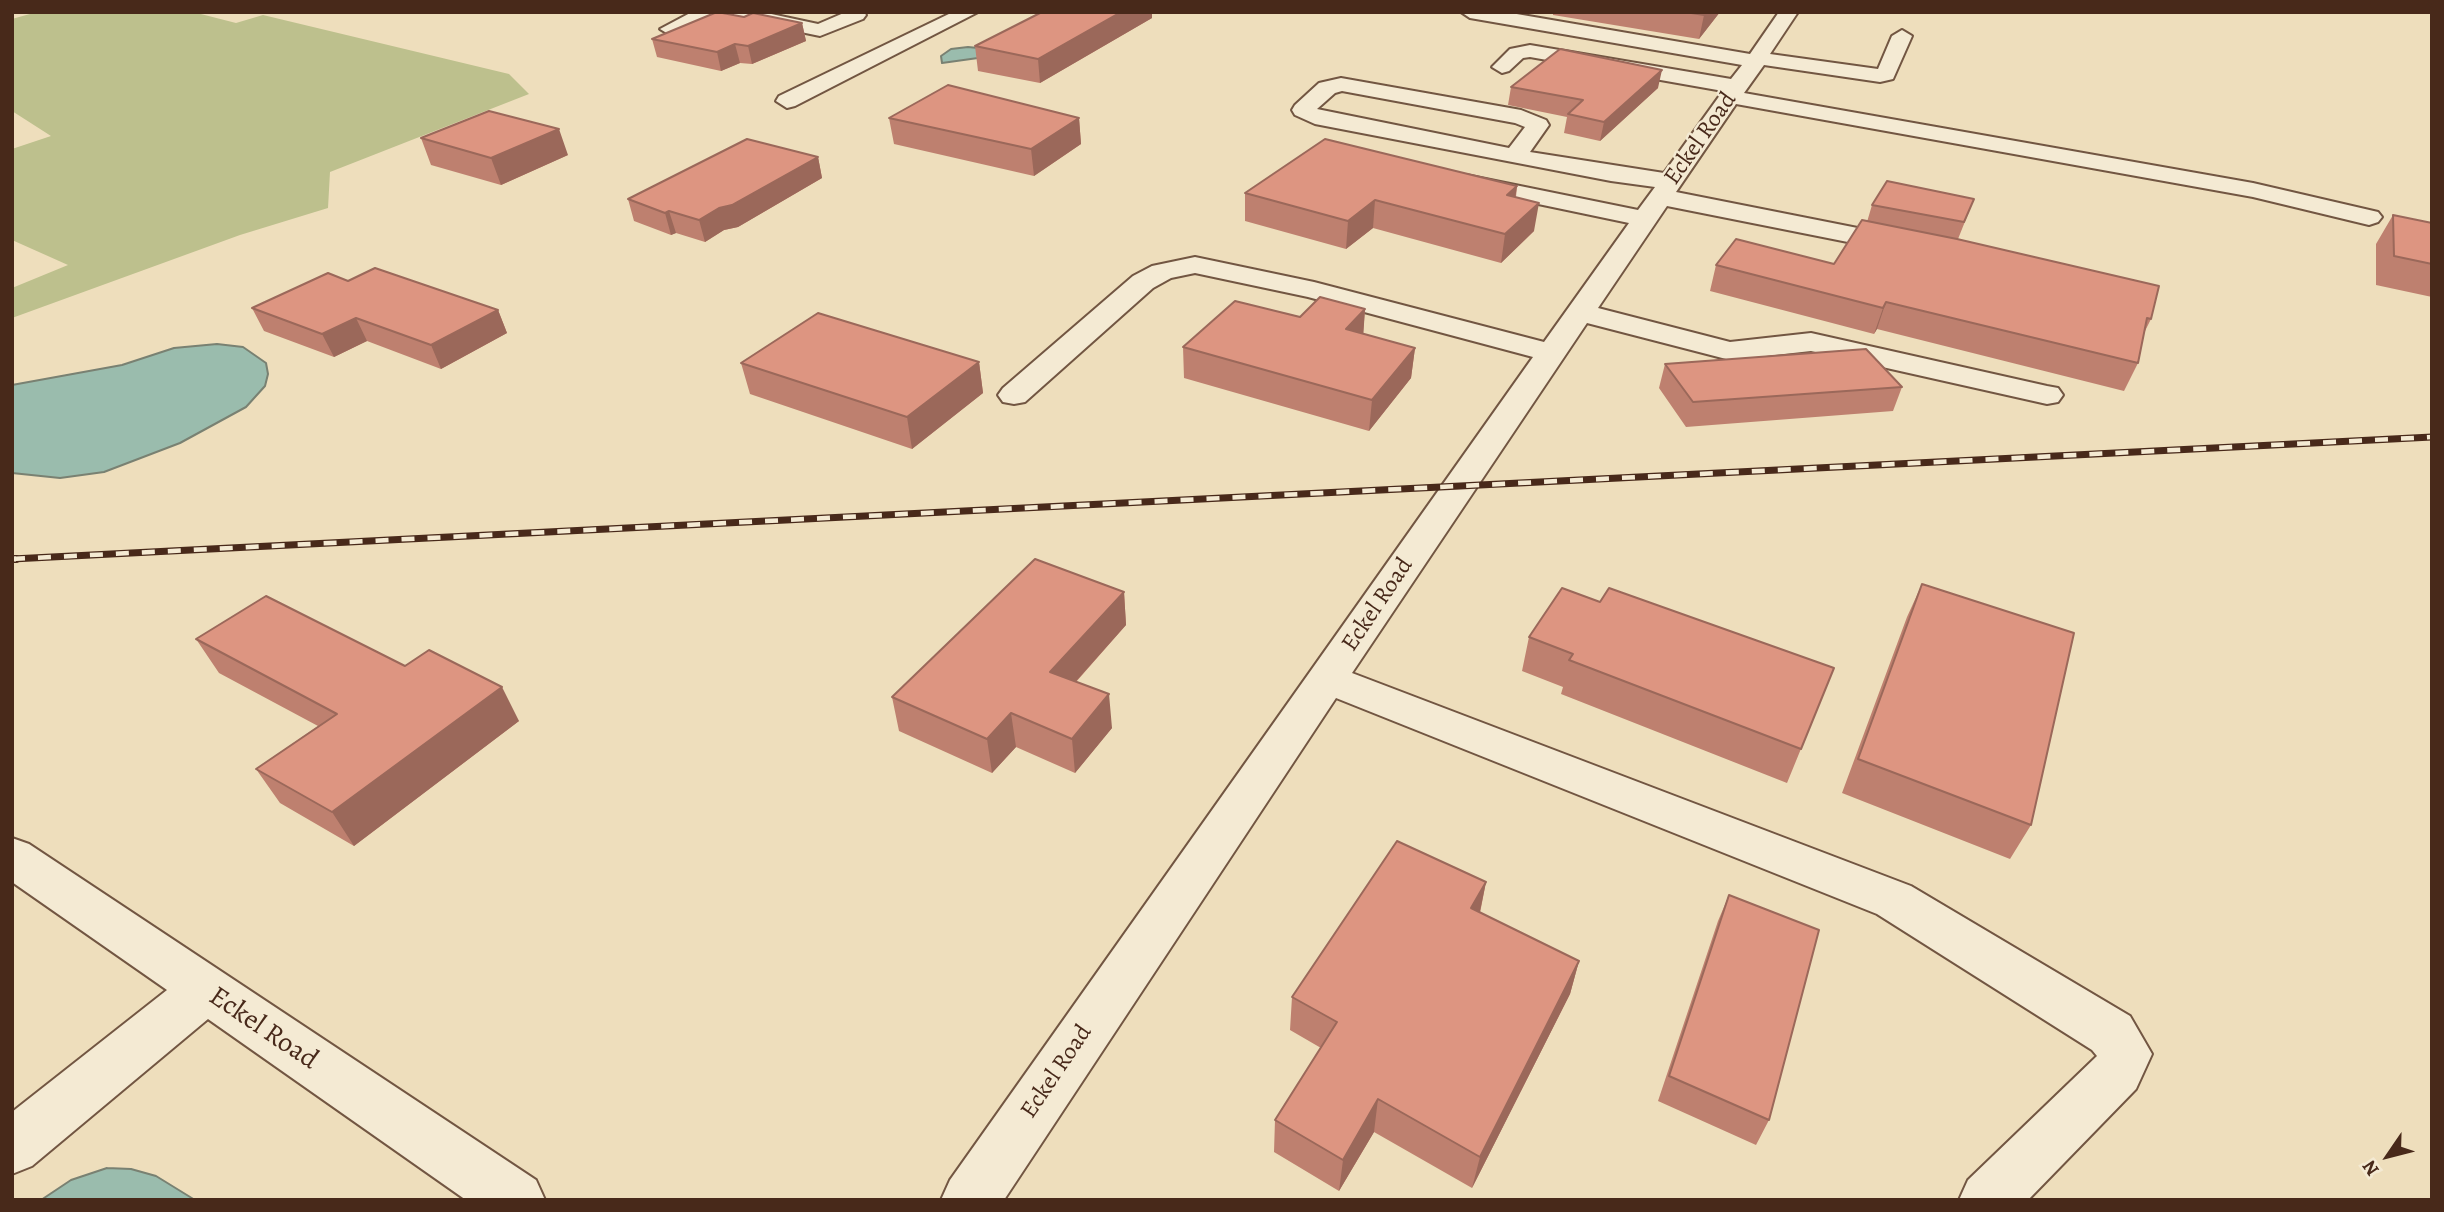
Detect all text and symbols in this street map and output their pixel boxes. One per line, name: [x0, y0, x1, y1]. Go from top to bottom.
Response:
street label: Eckel Road: [1659, 87, 1743, 191]
street label: Eckel Road: [1336, 553, 1420, 657]
street label: Eckel Road: [202, 980, 324, 1078]
street label: Eckel Road: [1015, 1020, 1099, 1124]
north arrow: [2353, 1121, 2423, 1191]
text: N: [2356, 1155, 2385, 1181]

